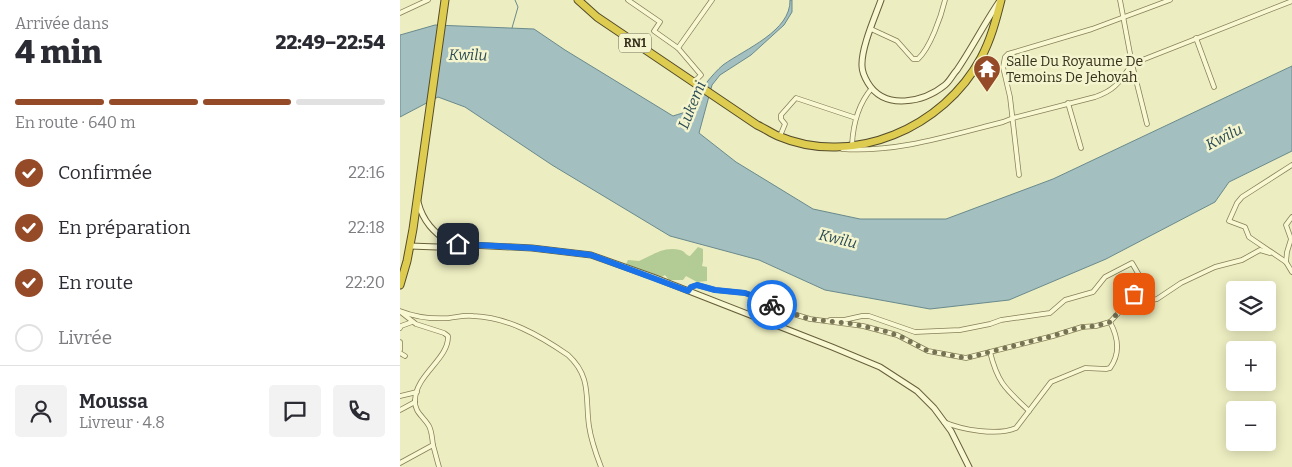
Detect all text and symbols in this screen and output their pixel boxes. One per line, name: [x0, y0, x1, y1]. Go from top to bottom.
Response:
text: Arrivée dans: [15, 14, 109, 33]
text: 22:49–22:54: [276, 31, 385, 54]
text: 4 min: [15, 33, 102, 71]
road number: RN1: [619, 34, 651, 52]
water label: Kwilu: [448, 46, 488, 64]
place label: Salle Du Royaume De Temoins De Jehovah: [1006, 53, 1143, 86]
temple icon: Salle Du Royaume De Temoins De Jehovah: [972, 54, 1002, 93]
water label: Lukemi: [674, 78, 710, 132]
text: En route · 640 m: [15, 113, 136, 132]
water label: Kwilu: [1203, 120, 1245, 154]
icon: check: [15, 159, 43, 187]
text: Confirmée: [58, 161, 152, 184]
text: 22:16: [348, 163, 385, 182]
icon: check: [15, 214, 43, 242]
text: En préparation: [58, 216, 191, 239]
text: 22:18: [348, 218, 385, 237]
pin: [437, 223, 479, 265]
water label: Kwilu: [817, 226, 859, 252]
icon: home: [444, 230, 472, 258]
icon: check: [15, 269, 43, 297]
text: En route: [58, 271, 133, 294]
text: 22:20: [345, 273, 385, 292]
pin: [1113, 273, 1155, 315]
courier: [747, 280, 797, 330]
icon: bag: [1120, 280, 1148, 308]
map controls: [1226, 281, 1276, 451]
button: layers: [1226, 281, 1276, 331]
icon: bike: [758, 291, 786, 319]
text: Livrée: [58, 326, 112, 349]
button: +: [1226, 341, 1276, 391]
button: person: [15, 385, 67, 437]
button: chat: [269, 385, 321, 437]
button: phone: [333, 385, 385, 437]
text: Moussa: [79, 390, 148, 413]
button: −: [1226, 401, 1276, 451]
text: Livreur · 4.8: [79, 413, 165, 432]

